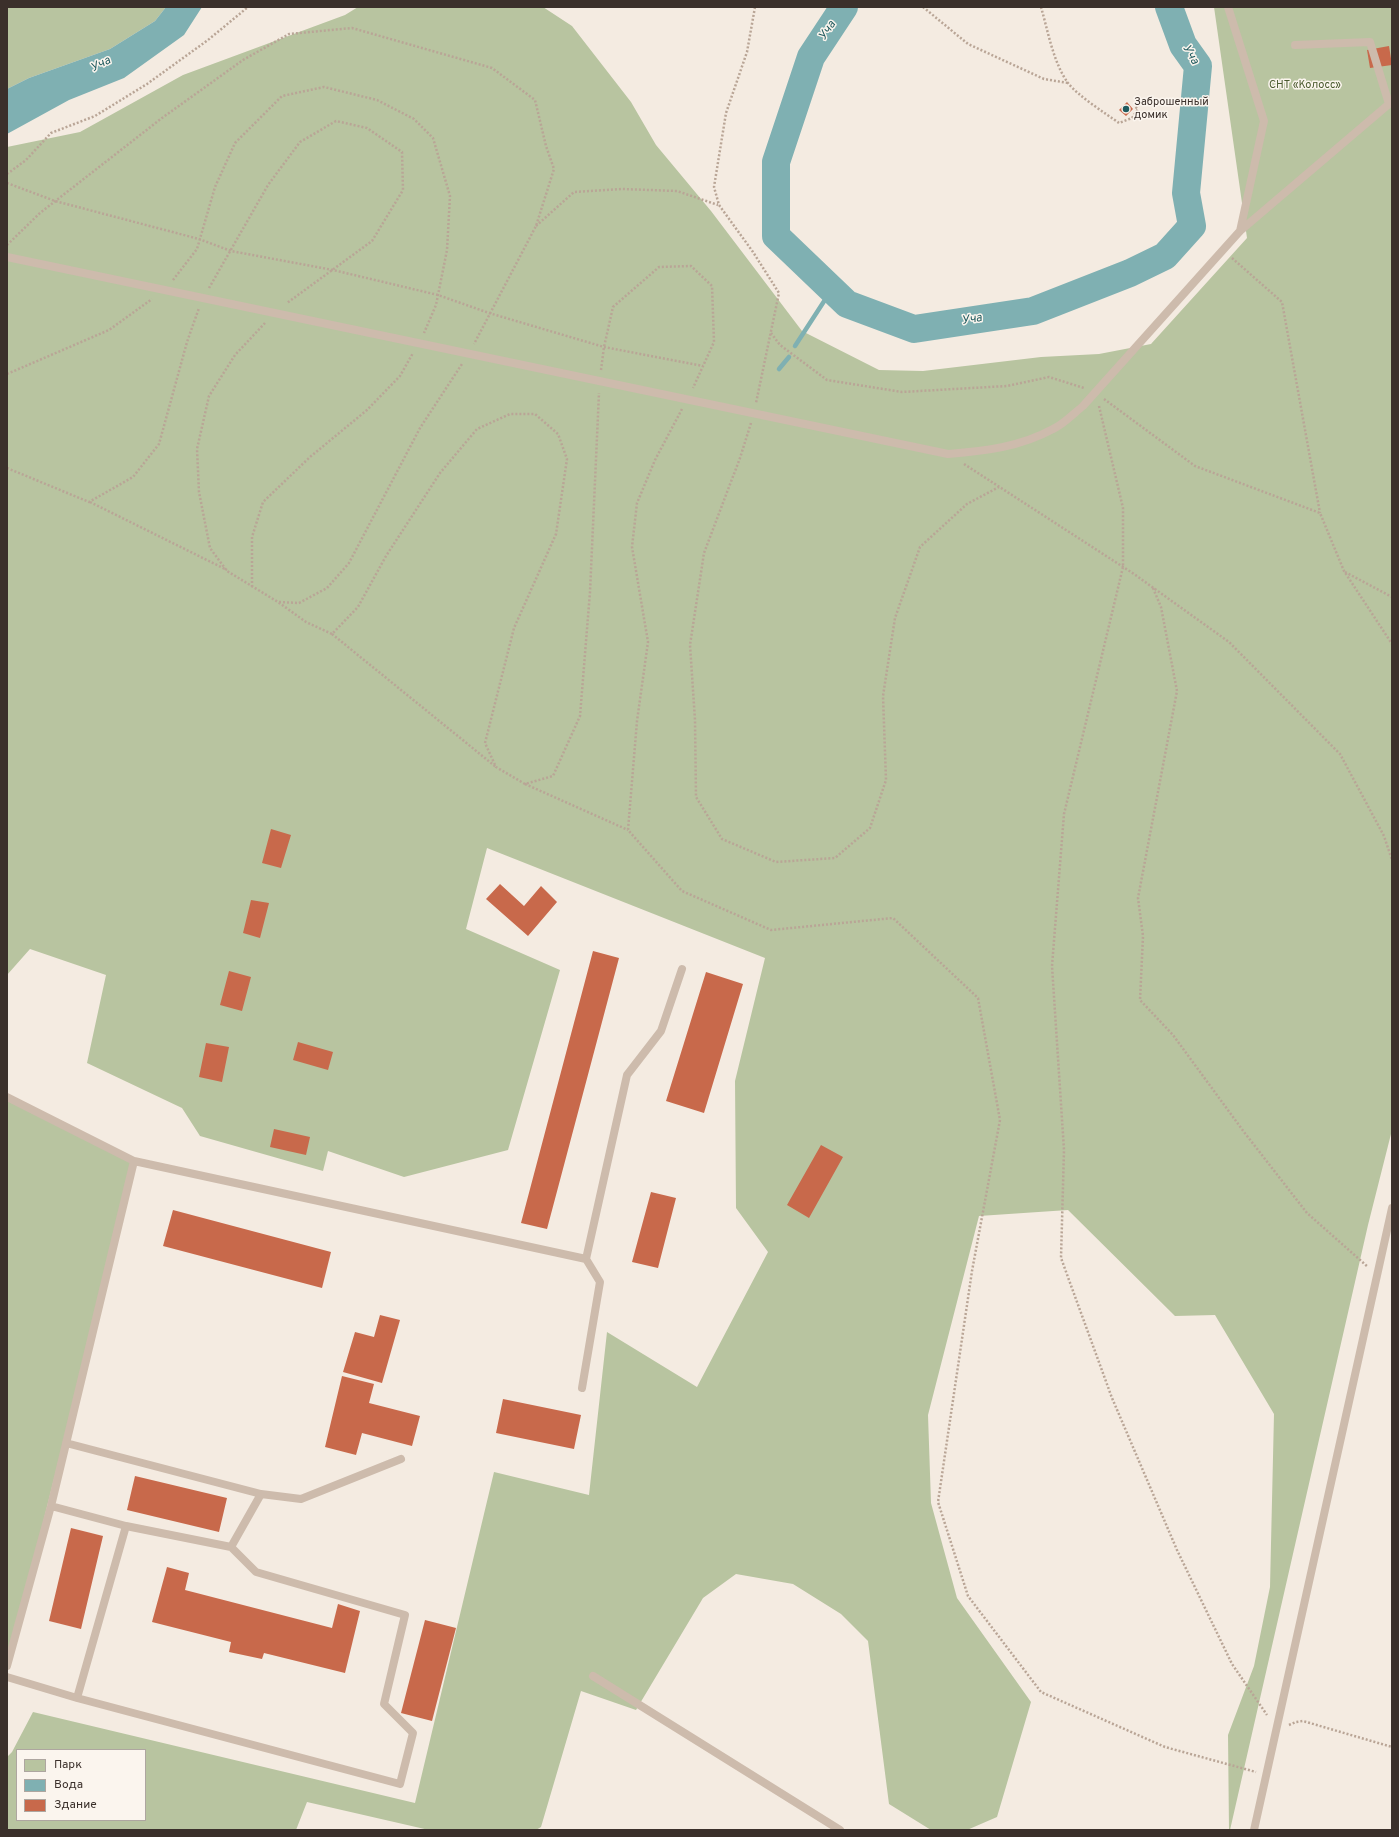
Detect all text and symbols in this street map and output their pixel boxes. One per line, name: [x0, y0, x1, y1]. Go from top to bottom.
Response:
water label: Уча: [816, 18, 840, 44]
water label: Уча: [1179, 43, 1201, 67]
water label: Уча: [89, 54, 113, 76]
park label: СНТ «Колосс»: [1269, 79, 1341, 93]
place label: Заброшенный домик: [1134, 96, 1209, 122]
marker: Заброшенный домик: [1121, 104, 1131, 114]
water label: Уча: [961, 311, 983, 329]
legend: [16, 1749, 146, 1821]
text: Парк: [54, 1757, 82, 1773]
text: Вода: [54, 1777, 83, 1793]
text: Здание: [54, 1797, 97, 1813]

